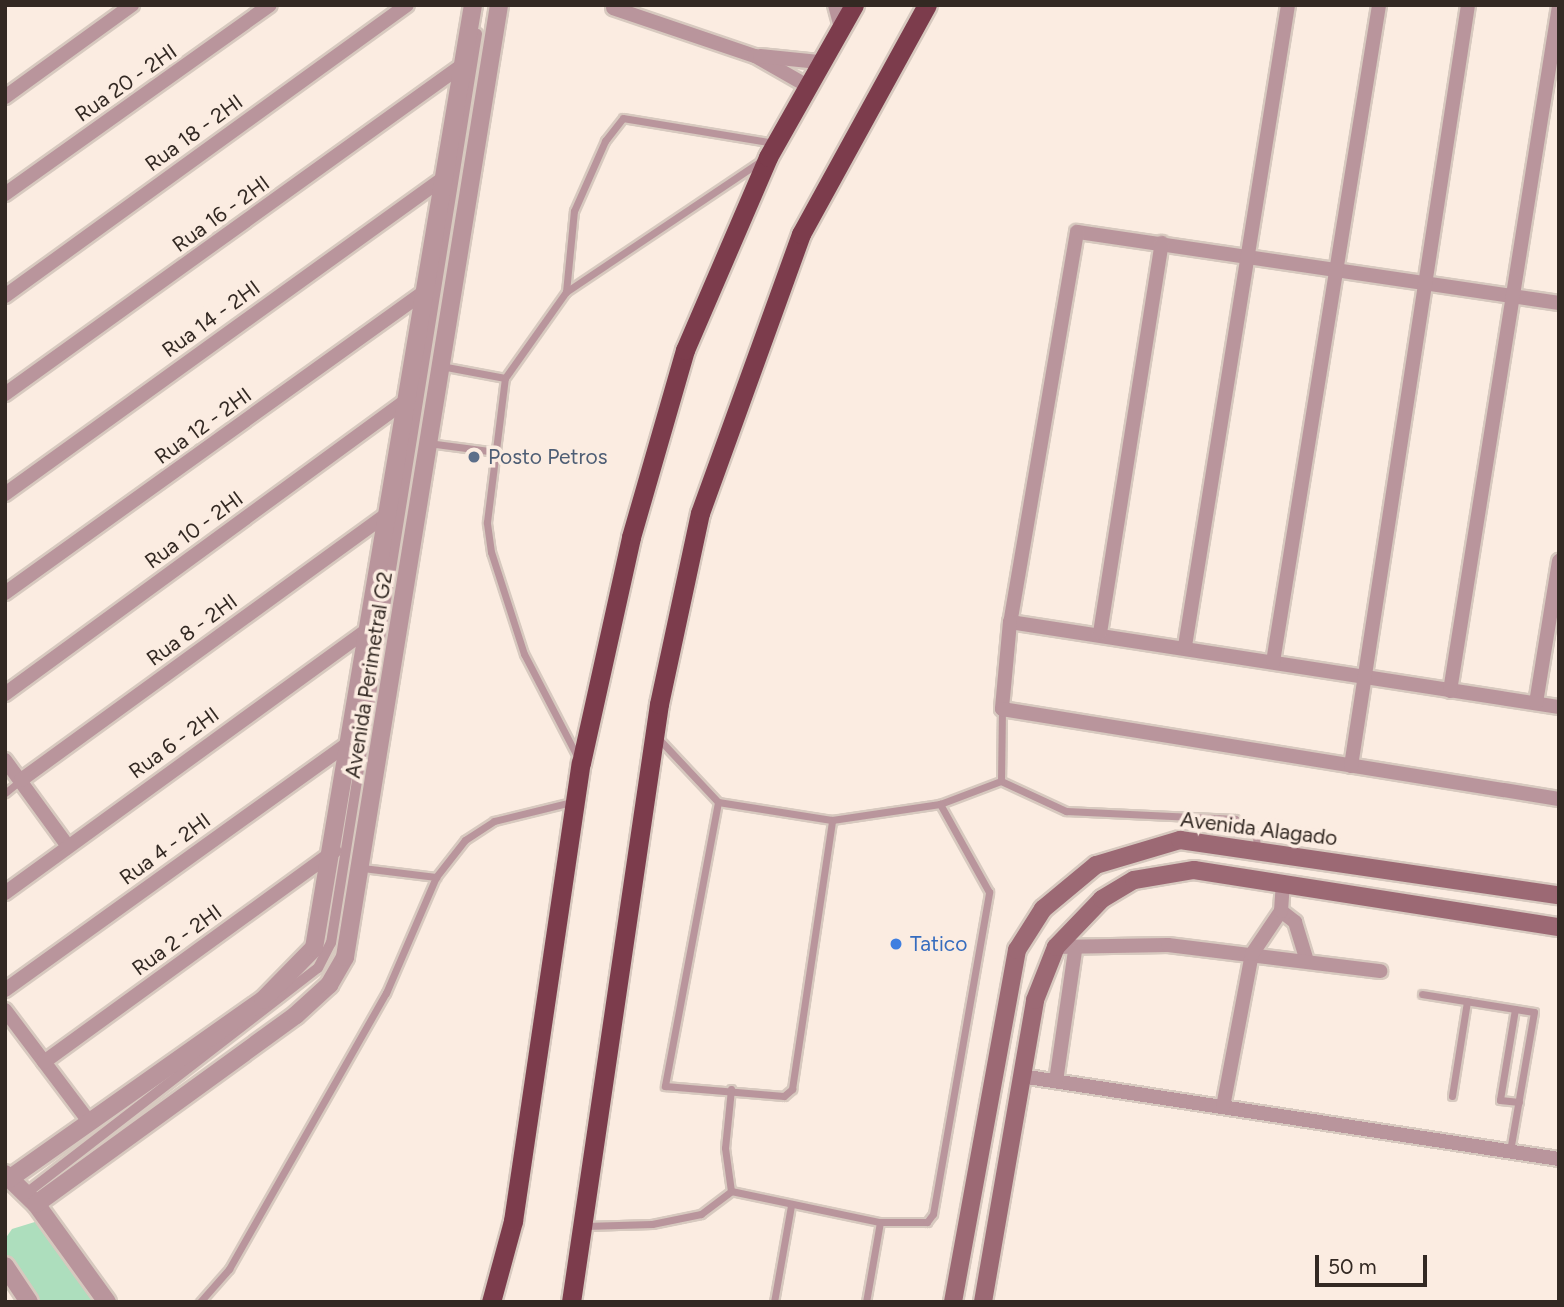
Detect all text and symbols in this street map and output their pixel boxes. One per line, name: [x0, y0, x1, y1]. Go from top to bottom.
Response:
street label: Rua 20 - 2HI: [70, 39, 182, 127]
street label: Rua 18 - 2HI: [140, 89, 248, 177]
street label: Rua 16 - 2HI: [168, 170, 274, 258]
street label: Rua 14 - 2HI: [157, 275, 265, 363]
street label: Rua 12 - 2HI: [150, 382, 256, 470]
place label: Posto Petros: [488, 444, 608, 470]
marker: Posto Petros: [466, 449, 482, 465]
street label: Rua 10 - 2HI: [140, 486, 248, 574]
street label: Avenida Perimetral G2: [340, 570, 398, 780]
street label: Rua 8 - 2HI: [142, 589, 242, 671]
street label: Rua 6 - 2HI: [124, 702, 224, 784]
street label: Avenida Alagado: [1179, 807, 1339, 851]
street label: Rua 4 - 2HI: [115, 808, 215, 890]
street label: Rua 2 - 2HI: [127, 899, 227, 981]
place label: Tatico: [910, 931, 967, 957]
marker: Tatico: [888, 936, 904, 952]
scale bar: [1319, 1240, 1431, 1284]
text: 50 m: [1328, 1254, 1377, 1279]

